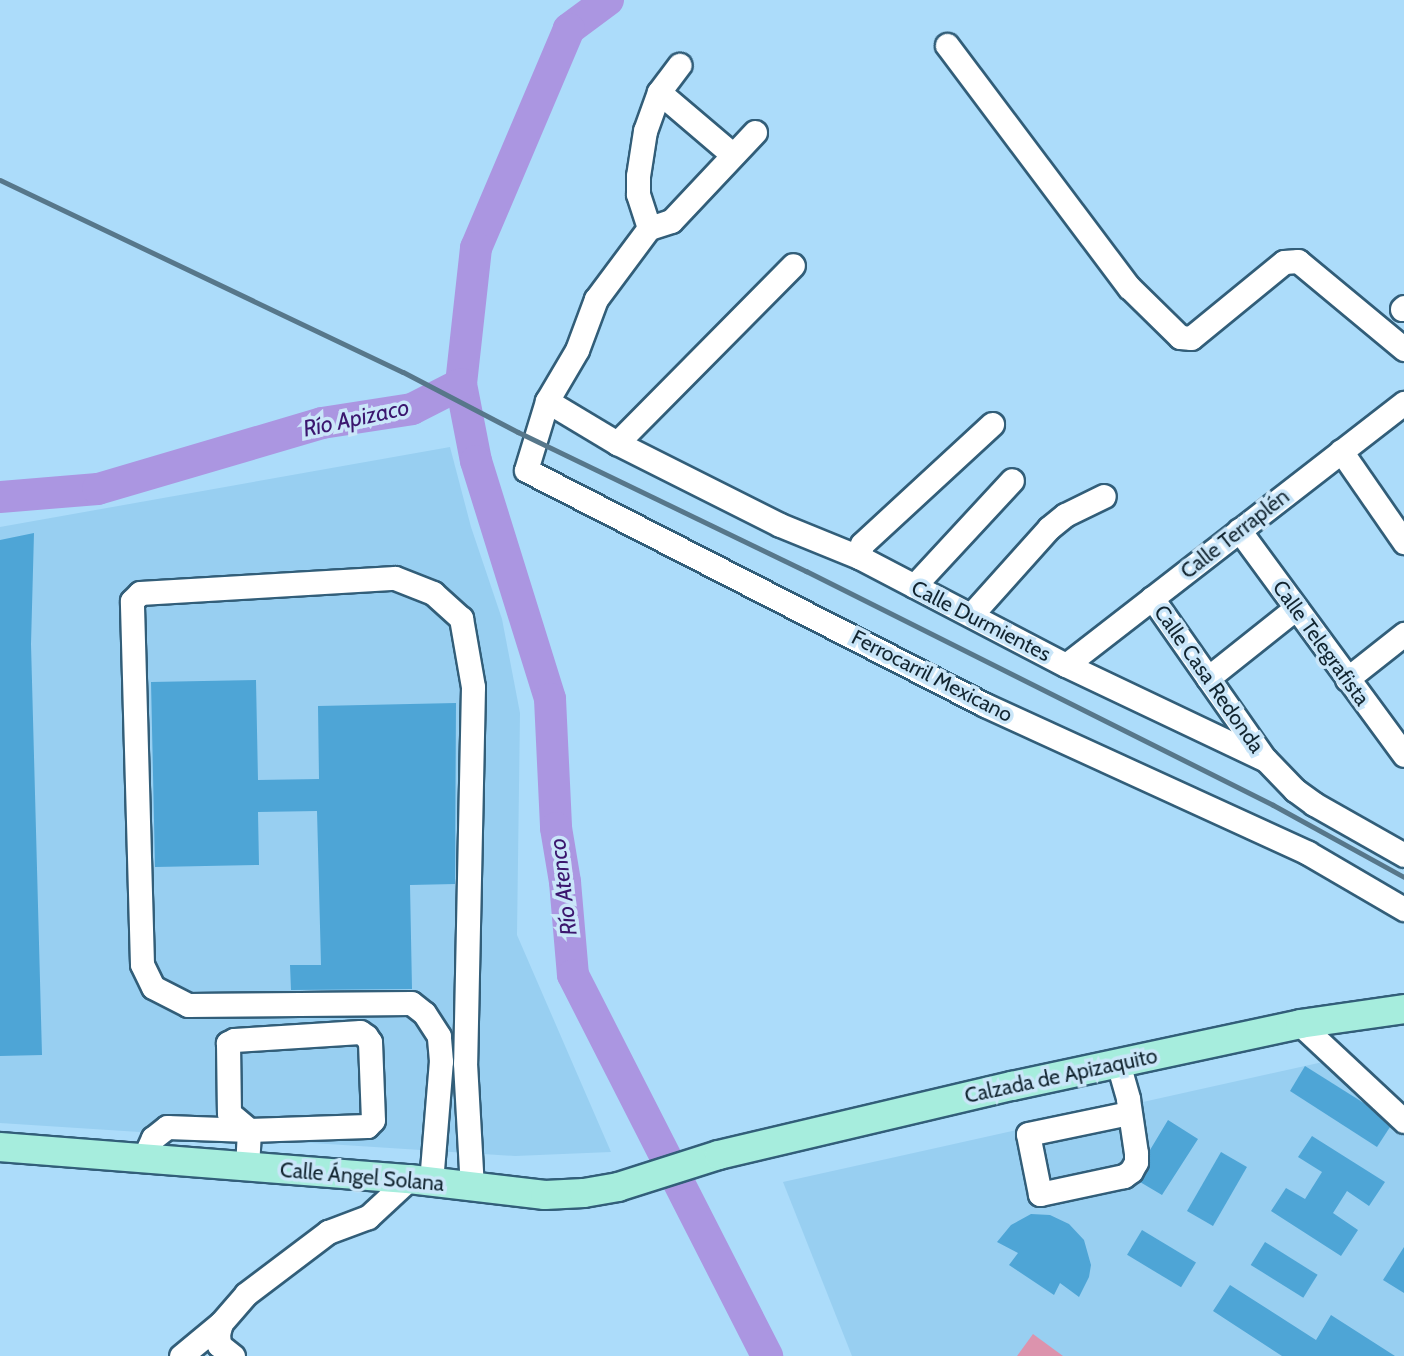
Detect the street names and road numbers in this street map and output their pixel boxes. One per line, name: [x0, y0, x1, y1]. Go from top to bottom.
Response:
street label: Calle Terraplén: [1176, 484, 1294, 584]
street label: Calle Durmientes: [907, 575, 1055, 667]
street label: Calle Telegrafista: [1267, 576, 1375, 710]
street label: Calle Casa Redonda: [1149, 600, 1269, 758]
street label: Ferrocarril Mexicano: [847, 625, 1017, 727]
street label: Calzada de Apizaquito: [962, 1043, 1160, 1109]
street label: Calle Ángel Solana: [279, 1157, 445, 1197]

